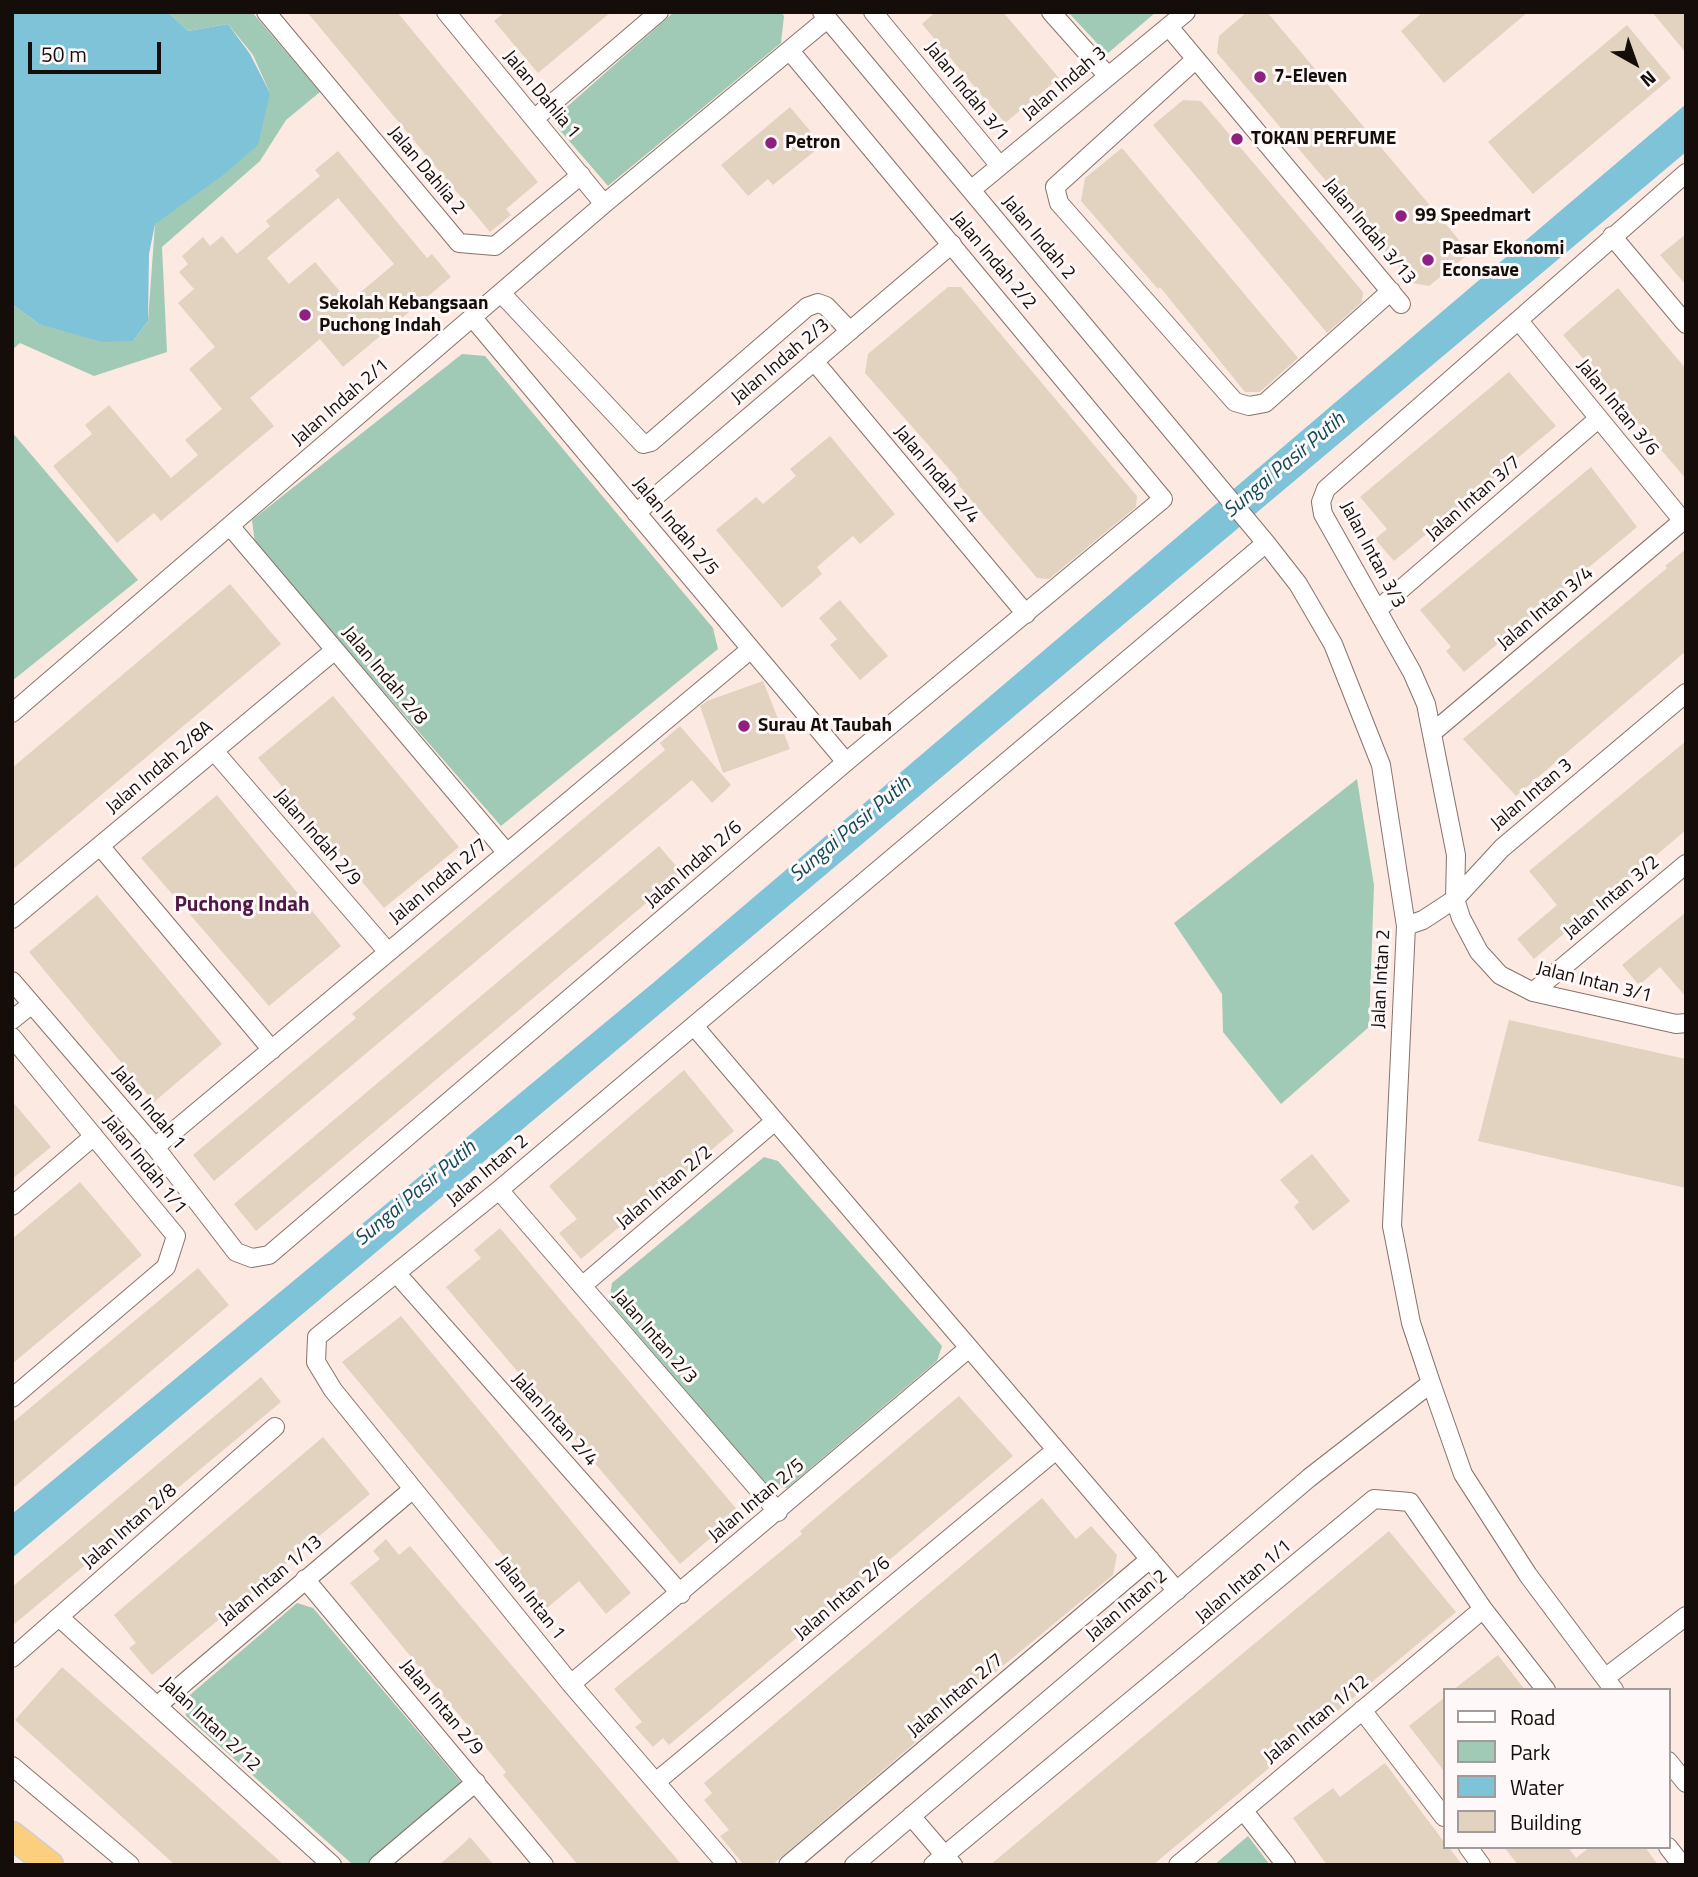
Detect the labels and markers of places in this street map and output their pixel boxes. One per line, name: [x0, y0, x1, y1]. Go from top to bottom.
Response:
place label: 7-Eleven: [1274, 66, 1347, 88]
marker: 7-Eleven: [1252, 69, 1268, 85]
place label: TOKAN PERFUME: [1251, 128, 1396, 150]
marker: TOKAN PERFUME: [1229, 131, 1245, 147]
place label: Petron: [785, 132, 840, 154]
marker: Petron: [763, 135, 779, 151]
place label: 99 Speedmart: [1415, 205, 1531, 227]
marker: 99 Speedmart: [1393, 208, 1409, 224]
place label: Pasar Ekonomi Econsave: [1442, 238, 1564, 282]
marker: Pasar Ekonomi Econsave: [1420, 252, 1436, 268]
place label: Sekolah Kebangsaan Puchong Indah: [319, 293, 488, 337]
marker: Sekolah Kebangsaan Puchong Indah: [297, 307, 313, 323]
place label: Surau At Taubah: [758, 715, 892, 737]
marker: Surau At Taubah: [736, 718, 752, 734]

